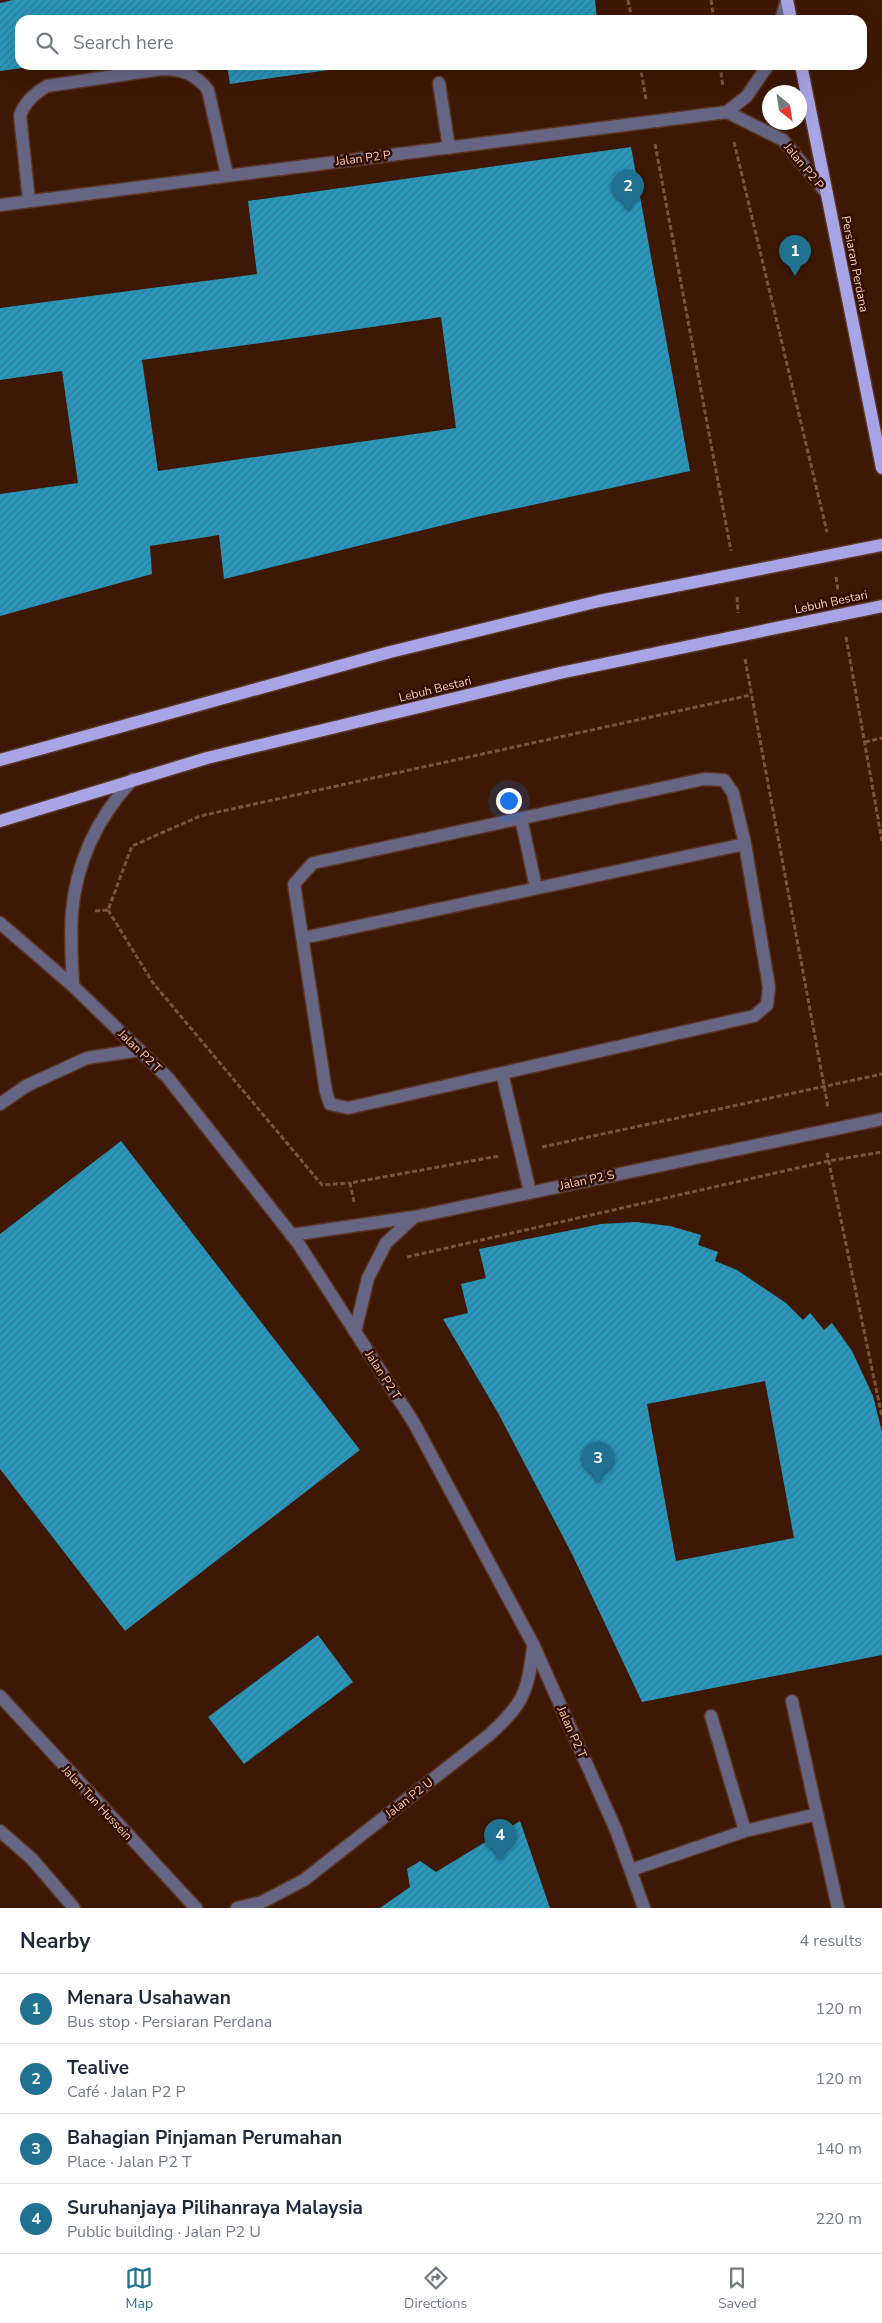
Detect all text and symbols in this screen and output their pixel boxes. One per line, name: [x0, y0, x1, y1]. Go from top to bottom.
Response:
search box: [15, 15, 867, 70]
icon: search: [33, 29, 61, 57]
text: Search here: [73, 30, 174, 56]
north arrow: [762, 85, 807, 130]
street label: Jalan P2 P: [780, 139, 828, 193]
street label: Jalan P2 P: [333, 147, 392, 169]
pin: 2: [612, 170, 644, 211]
street label: Persiaran Perdana: [838, 214, 872, 314]
pin: 1: [779, 235, 811, 276]
street label: Lebuh Bestari: [793, 586, 869, 618]
street label: Lebuh Bestari: [397, 672, 473, 706]
your location: [496, 788, 522, 814]
street label: Jalan P2 T: [114, 1025, 166, 1076]
street label: Jalan P2 S: [557, 1166, 616, 1194]
street label: Jalan P2 T: [361, 1347, 405, 1403]
pin: 3: [582, 1442, 614, 1483]
street label: Jalan P2 T: [553, 1703, 591, 1761]
street label: Jalan Tun Hussein: [58, 1762, 136, 1844]
street label: Jalan P2 U: [381, 1774, 436, 1822]
pin: 4: [484, 1819, 516, 1860]
text: Nearby: [20, 1927, 90, 1955]
text: 4 results: [800, 1930, 862, 1952]
text: Menara Usahawan: [67, 1985, 231, 2011]
text: 1: [31, 1998, 41, 2020]
text: 120 m: [815, 1998, 862, 2020]
text: Bus stop · Persiaran Perdana: [67, 2011, 272, 2033]
text: Tealive: [67, 2055, 129, 2081]
text: 2: [31, 2068, 41, 2090]
text: 120 m: [815, 2068, 862, 2090]
text: Café · Jalan P2 P: [67, 2081, 186, 2103]
text: Bahagian Pinjaman Perumahan: [67, 2125, 342, 2151]
text: 3: [31, 2138, 41, 2160]
text: 140 m: [815, 2138, 862, 2160]
text: Place · Jalan P2 T: [67, 2151, 192, 2173]
text: Suruhanjaya Pilihanraya Malaysia: [67, 2195, 363, 2221]
text: 4: [31, 2208, 41, 2230]
text: 220 m: [815, 2208, 862, 2230]
text: Public building · Jalan P2 U: [67, 2221, 261, 2243]
tab: Map: [125, 2264, 153, 2313]
tab: Directions: [404, 2264, 467, 2313]
tab: Saved: [718, 2264, 757, 2313]

